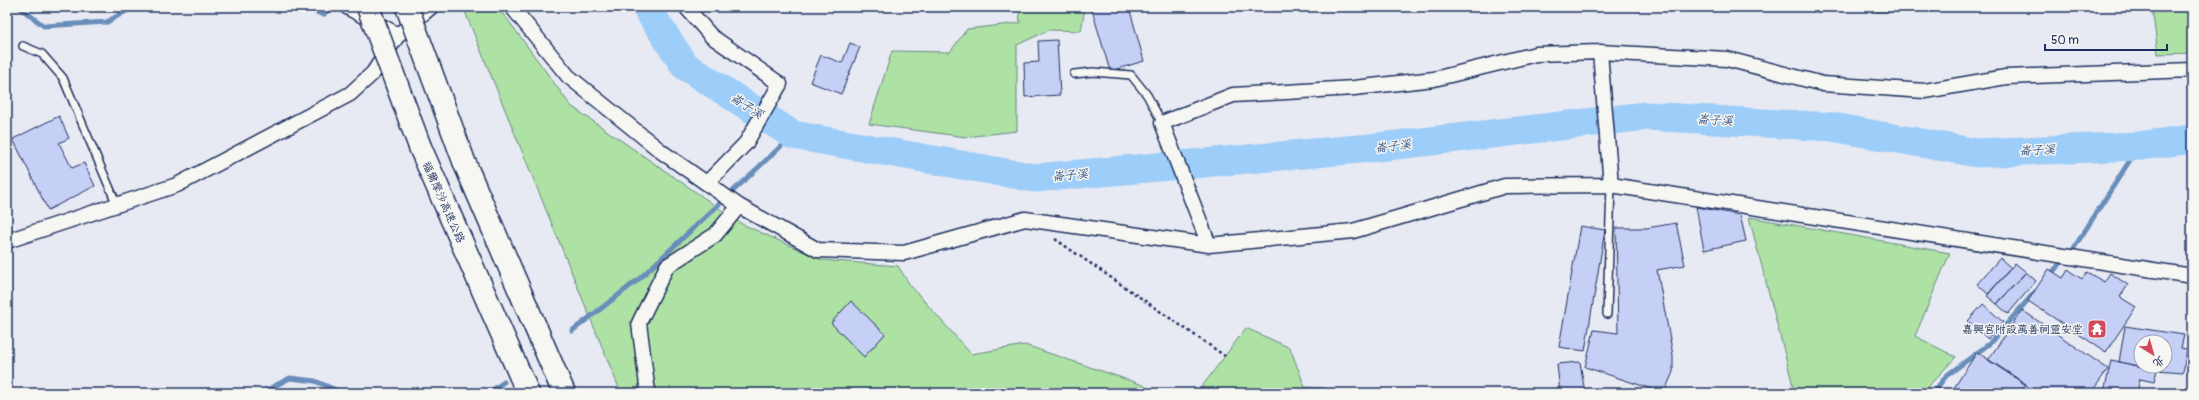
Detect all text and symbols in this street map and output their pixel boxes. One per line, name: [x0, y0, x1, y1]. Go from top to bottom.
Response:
scale bar: [2045, 26, 2167, 52]
text: 50 m: [2051, 33, 2079, 48]
water label: 崙子溪: [728, 90, 767, 123]
water label: 崙子溪: [1697, 112, 1734, 129]
water label: 崙子溪: [1374, 137, 1413, 156]
water label: 崙子溪: [2019, 142, 2056, 159]
street label: 福爾摩沙高速公路: [420, 159, 467, 245]
water label: 崙子溪: [1051, 166, 1090, 185]
temple icon: 嘉興宮附設萬善祠靈安堂: [2086, 318, 2108, 340]
place label: 嘉興宮附設萬善祠靈安堂: [1962, 323, 2083, 336]
north arrow: [2133, 334, 2173, 374]
text: 北: [2150, 353, 2167, 370]

